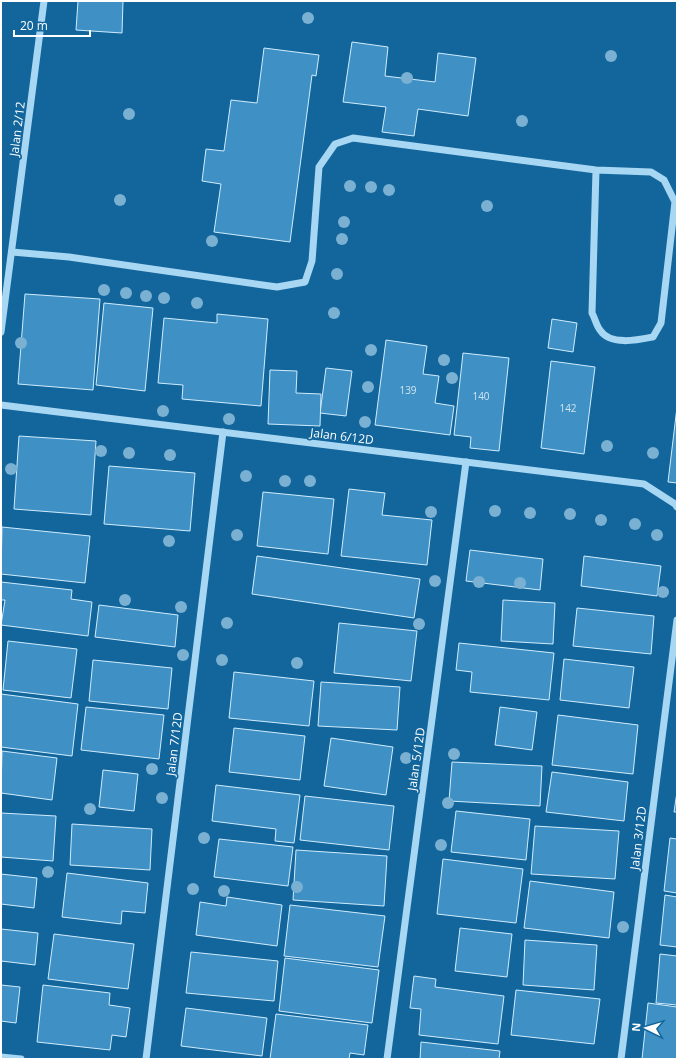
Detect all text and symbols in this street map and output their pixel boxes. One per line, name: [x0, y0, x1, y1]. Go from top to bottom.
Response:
scale bar: [14, 12, 90, 38]
text: 20 m: [20, 17, 48, 34]
street label: Jalan 2/12: [5, 101, 29, 158]
house number: 139: [399, 383, 417, 397]
house number: 140: [472, 389, 490, 403]
house number: 142: [559, 401, 577, 415]
street label: Jalan 6/12D: [308, 424, 375, 448]
street label: Jalan 7/12D: [162, 711, 186, 778]
street label: Jalan 5/12D: [403, 726, 429, 793]
street label: Jalan 3/12D: [626, 805, 650, 872]
north arrow: [626, 1008, 666, 1048]
text: N: [628, 1022, 643, 1032]

